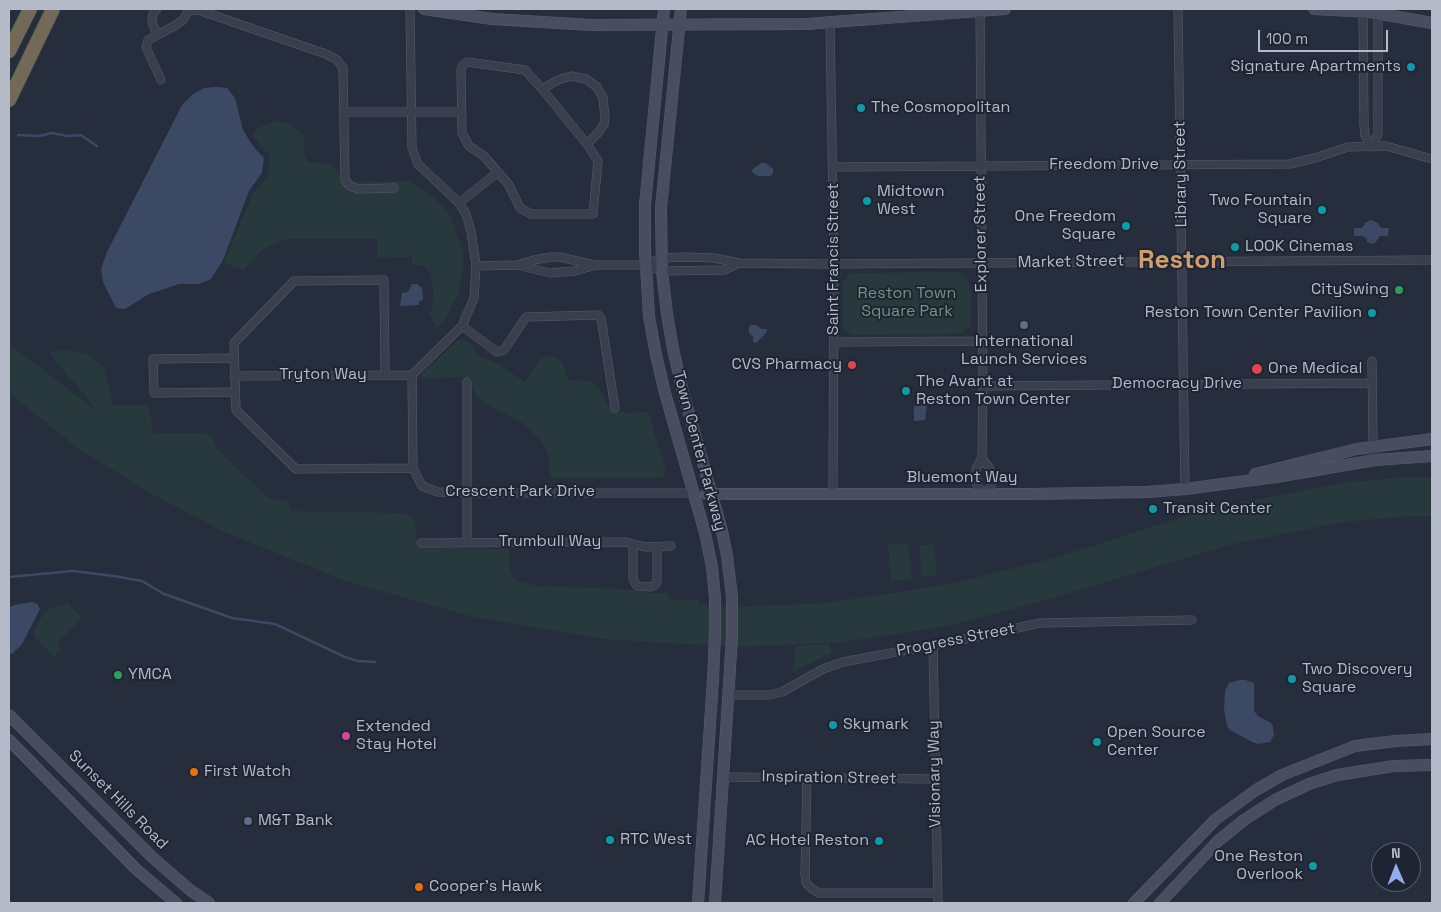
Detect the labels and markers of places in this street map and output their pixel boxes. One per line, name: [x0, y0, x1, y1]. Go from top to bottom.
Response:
place label: Signature Apartments: [1230, 57, 1401, 77]
marker: Signature Apartments: [1405, 61, 1417, 73]
place label: The Cosmopolitan: [871, 98, 1010, 118]
marker: The Cosmopolitan: [855, 102, 867, 114]
place label: Midtown West: [877, 182, 944, 220]
place label: Two Fountain Square: [1209, 191, 1312, 229]
marker: Midtown West: [861, 195, 873, 207]
marker: Two Fountain Square: [1316, 204, 1328, 216]
place label: One Freedom Square: [1015, 207, 1116, 245]
marker: One Freedom Square: [1120, 220, 1132, 232]
place label: LOOK Cinemas: [1245, 237, 1354, 257]
marker: LOOK Cinemas: [1229, 241, 1241, 253]
place label: CitySwing: [1311, 280, 1389, 300]
marker: CitySwing: [1393, 284, 1405, 296]
place label: Reston Town Center Pavilion: [1145, 303, 1362, 323]
marker: Reston Town Center Pavilion: [1366, 307, 1378, 319]
marker: International Launch Services: [1018, 319, 1030, 331]
place label: International Launch Services: [961, 332, 1087, 370]
place label: CVS Pharmacy: [731, 355, 842, 375]
marker: CVS Pharmacy: [846, 359, 858, 371]
place label: One Medical: [1268, 359, 1362, 379]
marker: One Medical: [1250, 362, 1264, 376]
place label: The Avant at Reston Town Center: [916, 372, 1071, 410]
marker: The Avant at Reston Town Center: [900, 385, 912, 397]
place label: Transit Center: [1163, 499, 1272, 519]
marker: Transit Center: [1147, 503, 1159, 515]
place label: Two Discovery Square: [1302, 660, 1413, 698]
place label: YMCA: [128, 665, 172, 685]
marker: YMCA: [112, 669, 124, 681]
marker: Two Discovery Square: [1286, 673, 1298, 685]
place label: Skymark: [843, 715, 909, 735]
place label: Extended Stay Hotel: [356, 717, 437, 755]
marker: Skymark: [827, 719, 839, 731]
place label: Open Source Center: [1107, 723, 1206, 761]
marker: Extended Stay Hotel: [340, 730, 352, 742]
marker: Open Source Center: [1091, 736, 1103, 748]
place label: First Watch: [204, 762, 291, 782]
marker: First Watch: [188, 766, 200, 778]
place label: M&T Bank: [258, 811, 333, 831]
marker: M&T Bank: [242, 815, 254, 827]
place label: RTC West: [620, 830, 692, 850]
place label: AC Hotel Reston: [745, 831, 869, 851]
marker: RTC West: [604, 834, 616, 846]
marker: AC Hotel Reston: [873, 835, 885, 847]
place label: One Reston Overlook: [1214, 847, 1303, 885]
marker: One Reston Overlook: [1307, 860, 1319, 872]
place label: Cooper's Hawk: [429, 877, 542, 897]
marker: Cooper's Hawk: [413, 881, 425, 893]

